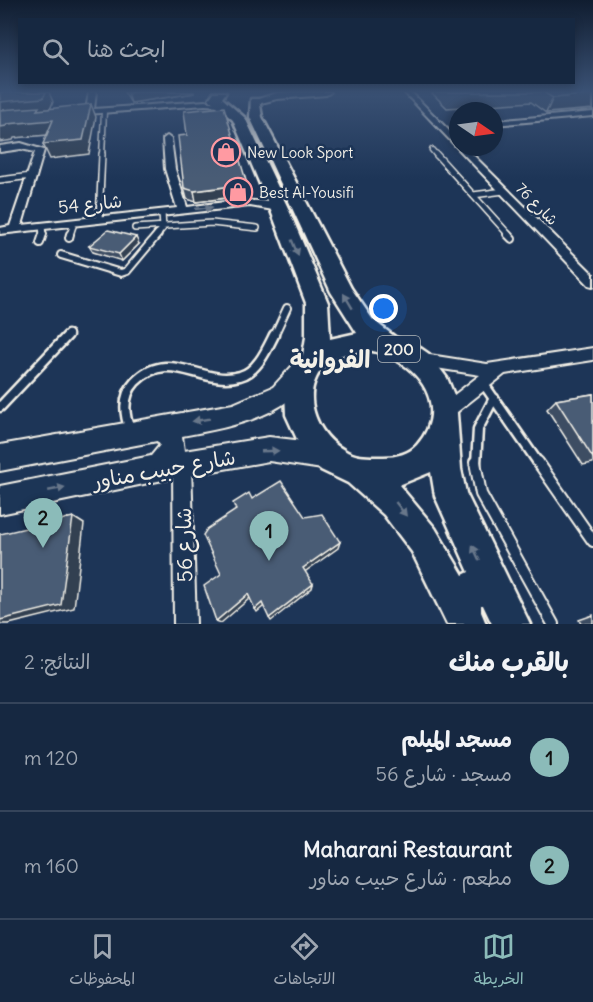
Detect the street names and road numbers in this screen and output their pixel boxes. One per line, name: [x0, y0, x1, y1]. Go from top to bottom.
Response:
street label: شارع 76: [511, 179, 562, 230]
street label: شارع 54: [57, 189, 123, 220]
road number: 200: [378, 336, 420, 362]
street label: شارع حبيب مناور: [89, 443, 238, 497]
street label: شارع 56: [170, 507, 200, 583]

